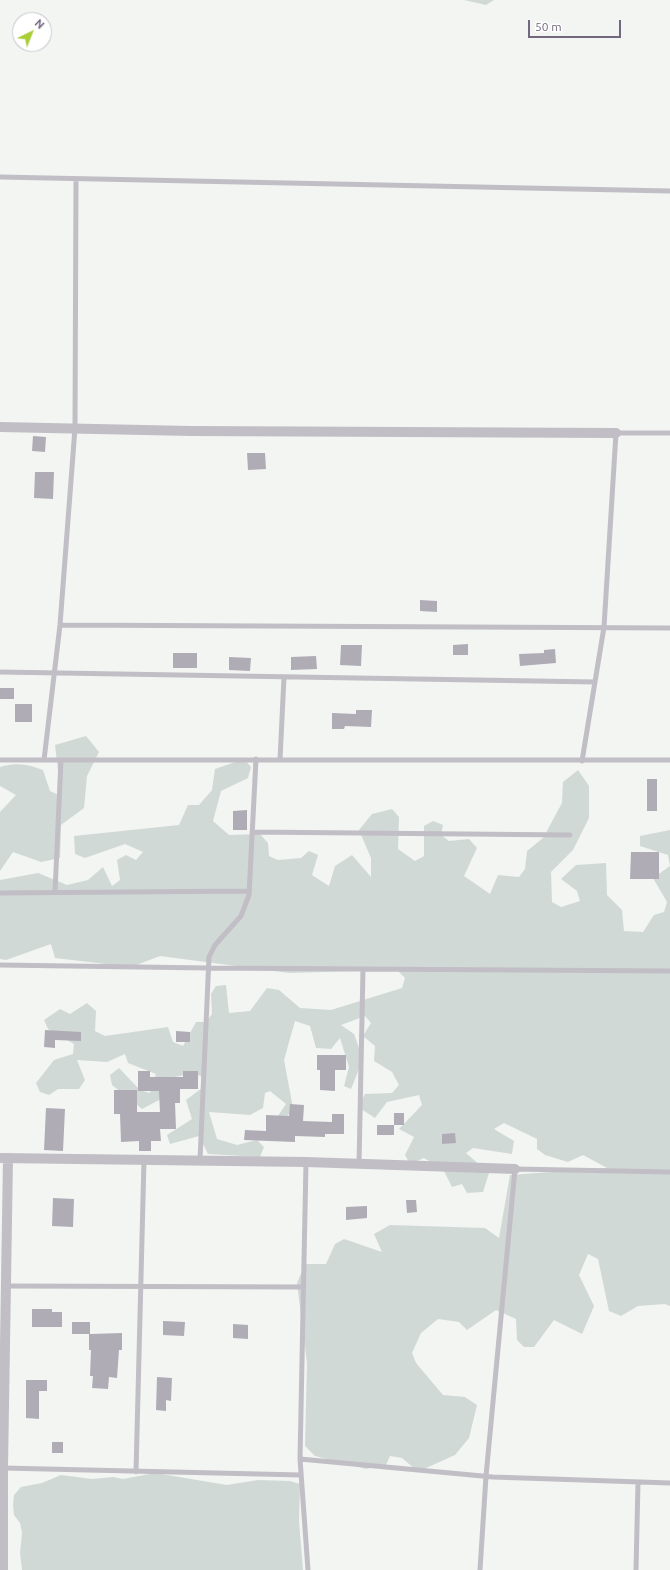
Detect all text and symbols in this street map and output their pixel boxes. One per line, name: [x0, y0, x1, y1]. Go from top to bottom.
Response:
north arrow: [12, 12, 52, 52]
scale bar: [530, 12, 623, 38]
text: N: [32, 17, 47, 31]
text: 50 m: [535, 20, 562, 33]

